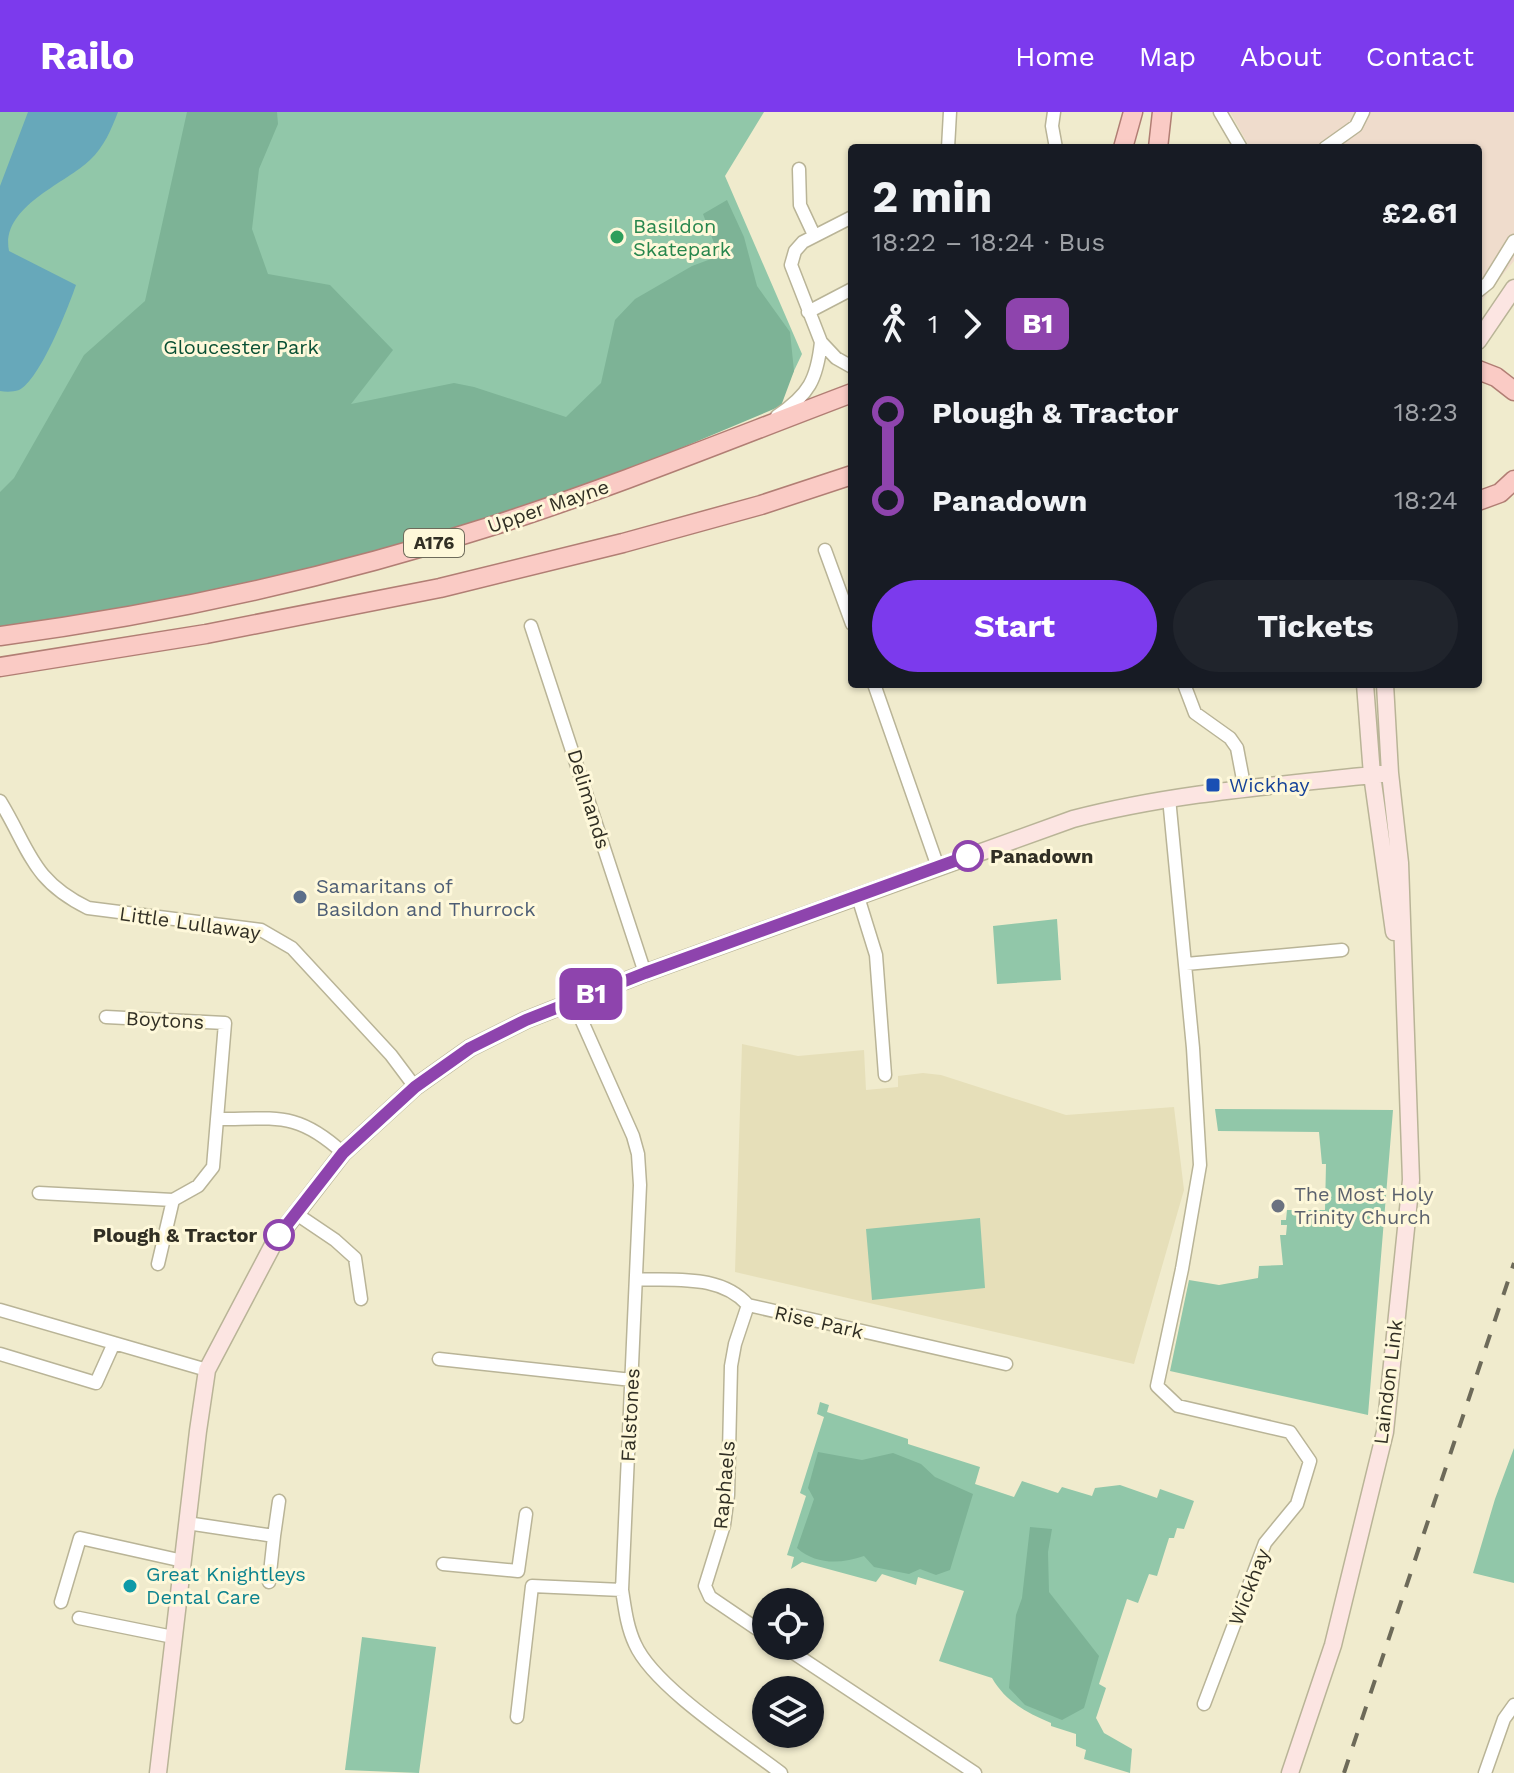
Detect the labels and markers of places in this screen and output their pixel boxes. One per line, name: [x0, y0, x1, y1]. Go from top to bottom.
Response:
place label: Basildon Skatepark: [633, 214, 731, 261]
marker: Basildon Skatepark: [608, 228, 626, 246]
place label: Wickhay: [1229, 773, 1310, 797]
marker: Wickhay: [1204, 776, 1222, 794]
marker: Panadown: [953, 841, 983, 871]
place label: Panadown: [990, 844, 1094, 868]
place label: Samaritans of Basildon and Thurrock: [316, 874, 536, 921]
marker: Samaritans of Basildon and Thurrock: [291, 888, 309, 906]
place label: The Most Holy Trinity Church: [1294, 1182, 1434, 1229]
marker: The Most Holy Trinity Church: [1269, 1197, 1287, 1215]
marker: Plough & Tractor: [264, 1220, 294, 1250]
place label: Plough & Tractor: [93, 1223, 257, 1247]
place label: Great Knightleys Dental Care: [146, 1562, 306, 1609]
marker: Great Knightleys Dental Care: [121, 1577, 139, 1595]

